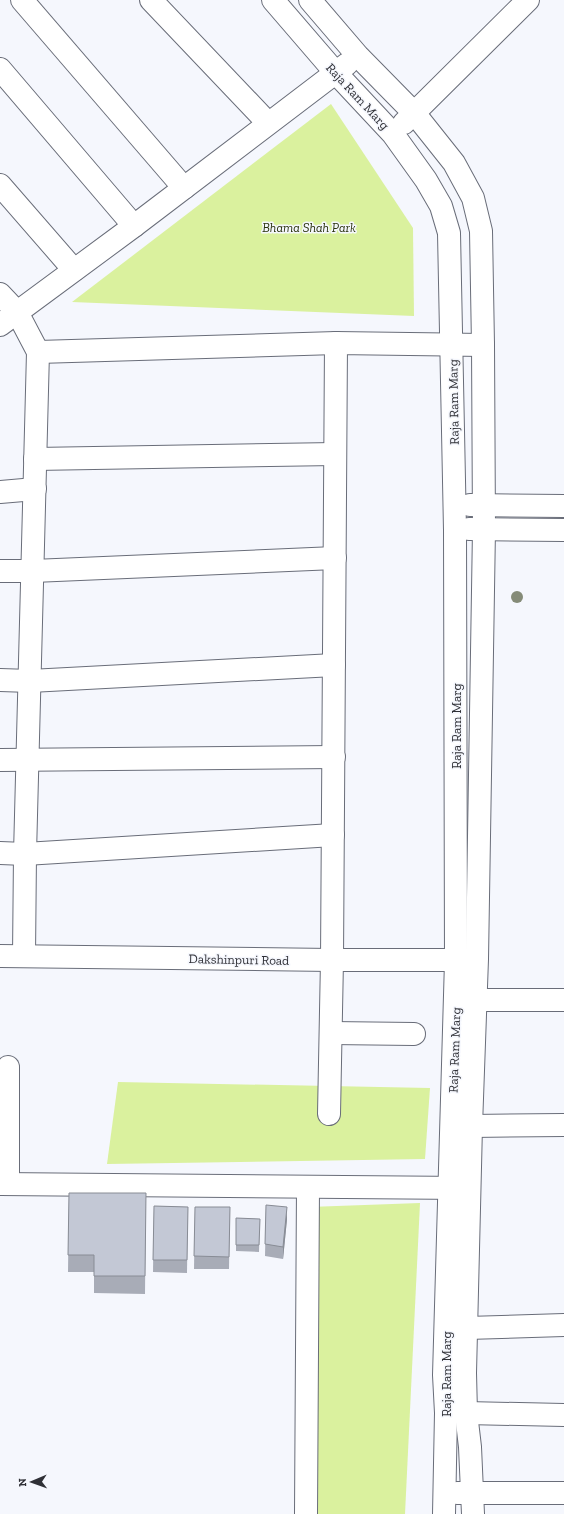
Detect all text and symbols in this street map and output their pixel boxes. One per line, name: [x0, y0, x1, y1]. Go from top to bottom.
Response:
street label: Raja Ram Marg: [322, 60, 392, 133]
park label: Bhama Shah Park: [262, 220, 356, 235]
street label: Raja Ram Marg: [445, 359, 463, 445]
street label: Raja Ram Marg: [449, 683, 465, 769]
street label: Dakshinpuri Road: [189, 951, 289, 968]
street label: Raja Ram Marg: [446, 1007, 464, 1093]
street label: Raja Ram Marg: [439, 1331, 455, 1417]
north arrow: [12, 1462, 52, 1502]
text: N: [16, 1477, 29, 1487]

